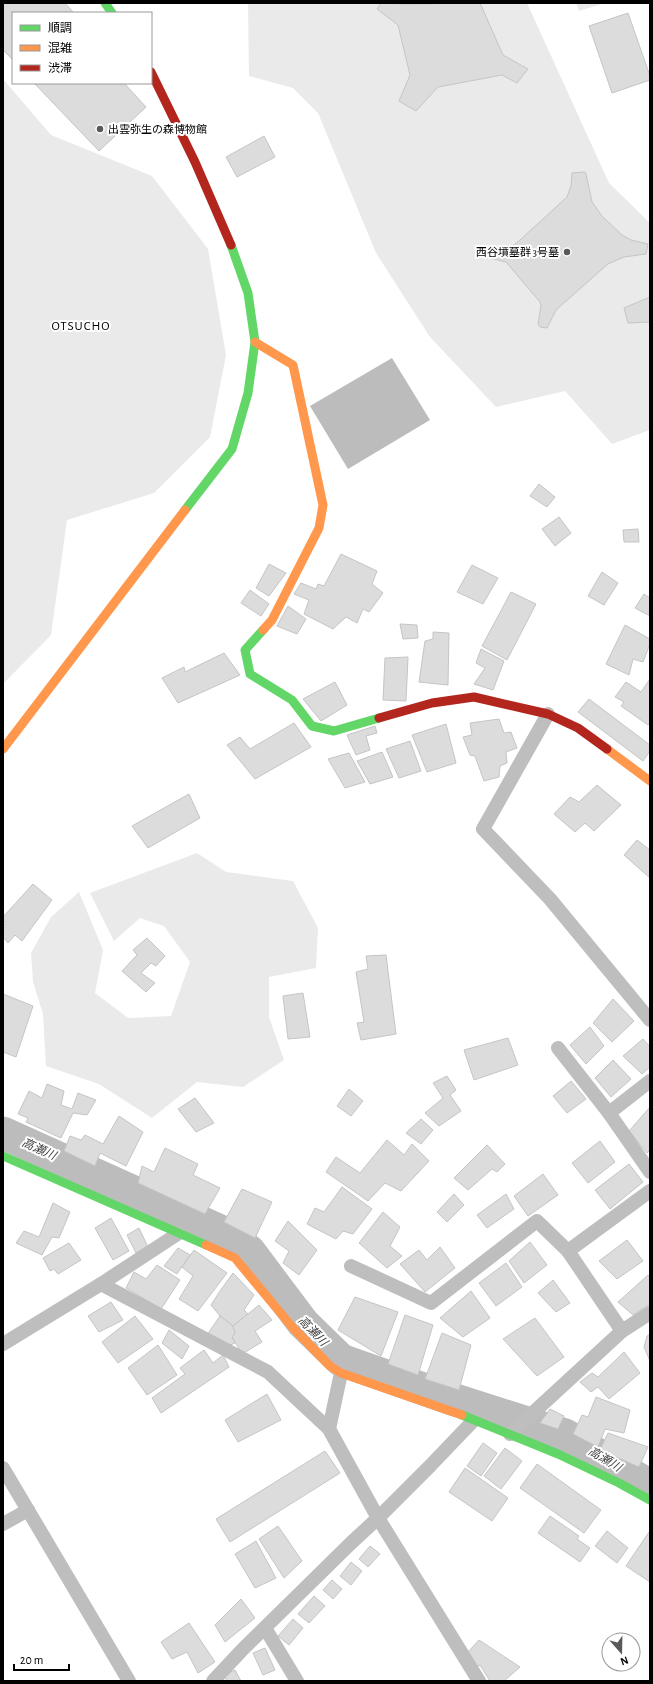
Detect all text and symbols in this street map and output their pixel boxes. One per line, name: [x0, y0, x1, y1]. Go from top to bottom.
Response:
legend: [12, 12, 152, 84]
text: 順調: [48, 22, 72, 34]
text: 混雑: [48, 41, 72, 54]
text: 渋滞: [48, 62, 72, 74]
place label: 出雲弥生の森博物館: [108, 123, 207, 135]
marker: 出雲弥生の森博物館: [95, 124, 105, 134]
place label: 西谷墳墓群 3号墓: [476, 246, 559, 258]
marker: 西谷墳墓群 3号墓: [562, 247, 572, 257]
district label: OTSUCHO: [52, 320, 110, 333]
water label: 高瀬川: [20, 1135, 60, 1163]
water label: 高瀬川: [296, 1313, 332, 1350]
water label: 高瀬川: [586, 1444, 626, 1474]
north arrow: [601, 1632, 641, 1672]
scale bar: [14, 1646, 69, 1672]
text: 20 m: [20, 1654, 43, 1666]
text: N: [619, 1654, 630, 1667]

